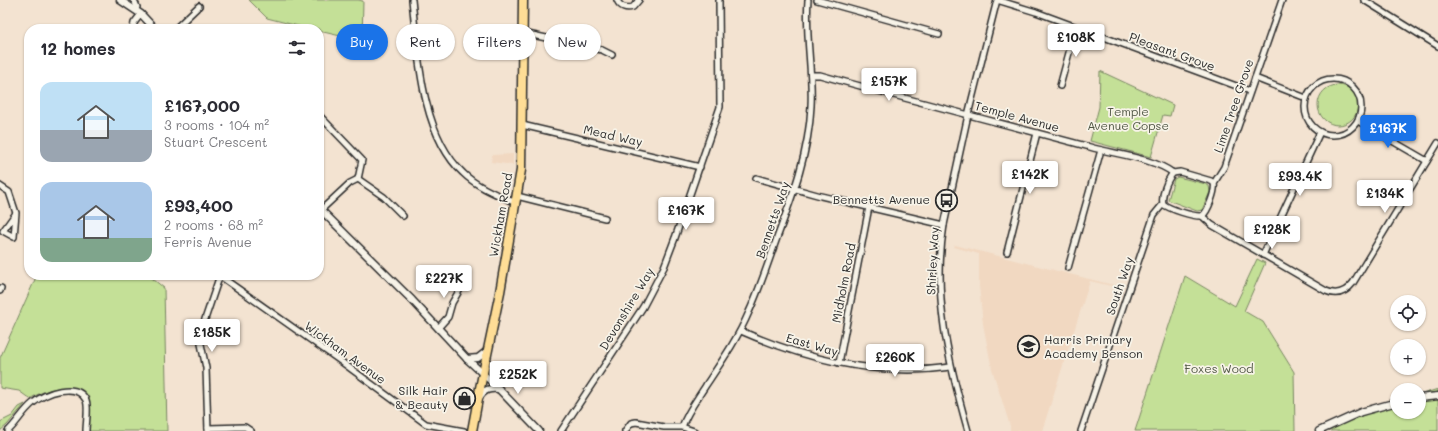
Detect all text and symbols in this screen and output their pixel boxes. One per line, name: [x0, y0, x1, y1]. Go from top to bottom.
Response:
chip: Buy: [336, 24, 388, 60]
chip: Rent: [396, 24, 455, 60]
chip: Filters: [463, 24, 536, 60]
chip: New: [544, 24, 601, 60]
pin: £108K: [1048, 24, 1104, 58]
text: £108K: [1057, 28, 1095, 45]
street label: Pleasant Grove: [1127, 28, 1217, 74]
text: 12 homes: [40, 37, 116, 59]
icon: filters: [286, 37, 308, 59]
street label: Lime Tree Grove: [1210, 57, 1257, 155]
pin: £157K: [861, 68, 917, 102]
text: £157K: [870, 72, 908, 89]
text: £167,000: [164, 94, 240, 116]
street label: Temple Avenue: [973, 97, 1061, 135]
icon: home: [72, 98, 120, 146]
park label: Temple Avenue Copse: [1087, 103, 1169, 133]
pin: £167K: [1360, 115, 1416, 149]
text: 3 rooms · 104 m²: [164, 116, 269, 133]
text: £167K: [1369, 119, 1407, 136]
street label: Mead Way: [582, 120, 644, 150]
text: Stuart Crescent: [164, 133, 267, 150]
pin: £142K: [1002, 161, 1058, 195]
pin: £93.4K: [1267, 163, 1333, 197]
text: £142K: [1011, 165, 1049, 182]
text: £93.4K: [1278, 167, 1322, 184]
street label: Wickham Road: [485, 171, 515, 258]
street label: Bennetts Way: [751, 179, 793, 260]
pin: £134K: [1357, 180, 1413, 214]
text: £134K: [1366, 184, 1404, 201]
bus stop icon: Bennetts Avenue: [933, 187, 959, 213]
place label: Bennetts Avenue: [833, 191, 930, 207]
text: £93,400: [164, 194, 233, 216]
pin: £167K: [658, 197, 714, 231]
icon: home: [72, 198, 120, 246]
text: £167K: [667, 201, 705, 218]
text: 2 rooms · 68 m²: [164, 216, 263, 233]
pin: £128K: [1244, 216, 1300, 250]
text: £128K: [1253, 220, 1291, 237]
street label: Shirley Way: [922, 227, 942, 295]
text: Ferris Avenue: [164, 233, 252, 250]
street label: Midholm Road: [827, 241, 859, 324]
street label: South Way: [1102, 254, 1136, 317]
street label: Devonshire Way: [595, 264, 657, 353]
pin: £227K: [416, 265, 472, 299]
text: £227K: [425, 269, 463, 286]
map controls: [1390, 295, 1426, 419]
button: locate: [1390, 295, 1426, 331]
street label: Wickham Avenue: [302, 317, 389, 387]
pin: £185K: [184, 319, 240, 353]
text: £185K: [193, 323, 231, 340]
street label: East Way: [784, 329, 840, 359]
place label: Harris Primary Academy Benson: [1044, 331, 1143, 361]
school or university icon: Harris Primary Academy Benson: [1016, 334, 1042, 360]
button: +: [1390, 339, 1426, 375]
pin: £260K: [867, 344, 923, 378]
text: £260K: [875, 348, 915, 365]
park label: Foxes Wood: [1184, 360, 1254, 376]
pin: £252K: [490, 361, 546, 395]
text: £252K: [499, 365, 537, 382]
place label: Silk Hair & Beauty: [395, 382, 448, 412]
button: −: [1390, 383, 1426, 419]
shop icon: Silk Hair & Beauty: [451, 385, 477, 411]

